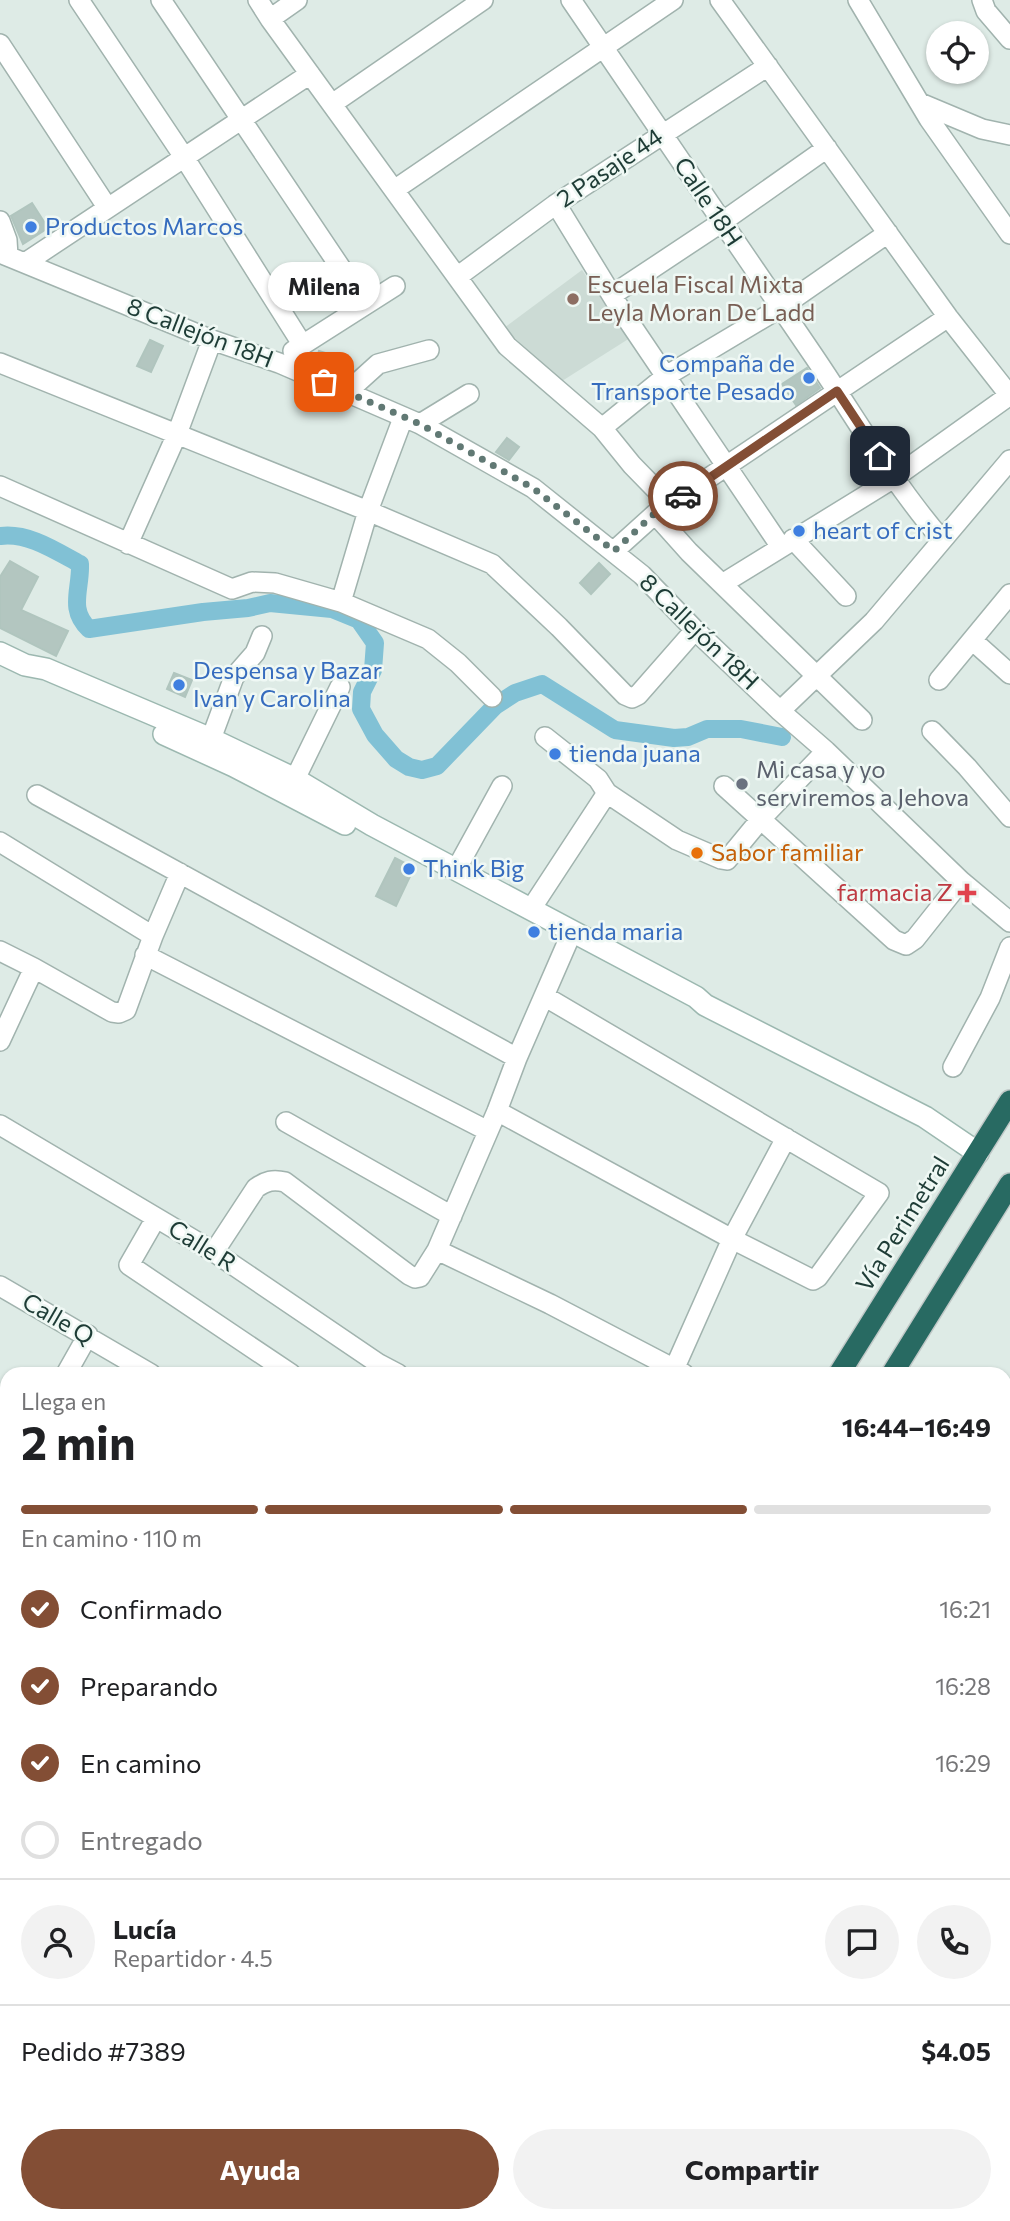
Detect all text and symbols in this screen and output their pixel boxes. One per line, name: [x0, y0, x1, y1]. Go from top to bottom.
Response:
map controls: [926, 21, 989, 84]
button: locate: [926, 21, 989, 84]
street label: 2 Pasaje 44: [551, 121, 667, 213]
street label: Calle 18H: [669, 151, 750, 251]
place label: Productos Marcos: [45, 211, 243, 240]
marker: Productos Marcos: [23, 219, 39, 235]
callout: Milena: [268, 263, 380, 312]
place label: Escuela Fiscal Mixta Leyla Moran De Ladd: [587, 269, 815, 326]
text: Milena: [288, 272, 360, 300]
street label: 8 Callejón 18H: [123, 290, 278, 373]
marker: Escuela Fiscal Mixta Leyla Moran De Ladd: [565, 291, 581, 307]
place label: Compaña de Transporte Pesado: [591, 348, 795, 405]
pin: [294, 352, 354, 412]
icon: bag: [305, 363, 343, 401]
marker: Compaña de Transporte Pesado: [801, 370, 817, 386]
pin: [850, 426, 910, 486]
icon: home: [861, 437, 899, 475]
courier: [648, 461, 718, 531]
icon: car: [664, 477, 702, 515]
place label: heart of crist: [813, 515, 953, 544]
marker: heart of crist: [791, 523, 807, 539]
street label: 8 Callejón 18H: [634, 567, 766, 695]
place label: Despensa y Bazar Ivan y Carolina: [193, 655, 382, 712]
marker: Despensa y Bazar Ivan y Carolina: [171, 677, 187, 693]
place label: tienda juana: [569, 738, 701, 767]
marker: tienda juana: [547, 746, 563, 762]
place label: Mi casa y yo serviremos a Jehova: [756, 754, 969, 811]
marker: Mi casa y yo serviremos a Jehova: [734, 776, 750, 792]
place label: Sabor familiar: [711, 837, 864, 866]
marker: Sabor familiar: [689, 845, 705, 861]
place label: Think Big: [423, 853, 524, 882]
marker: Think Big: [401, 861, 417, 877]
place label: farmacia Z: [837, 877, 953, 906]
marker: farmacia Z: [959, 885, 975, 901]
place label: tienda maria: [548, 916, 683, 945]
marker: tienda maria: [526, 924, 542, 940]
street label: Vía Perimetral: [849, 1150, 955, 1296]
street label: Calle R: [164, 1213, 242, 1277]
street label: Calle Q: [18, 1286, 100, 1350]
text: Llega en: [21, 1387, 106, 1415]
text: 16:44–16:49: [842, 1411, 991, 1442]
text: 2 min: [21, 1413, 136, 1469]
text: En camino · 110 m: [21, 1524, 202, 1552]
icon: check: [21, 1590, 59, 1628]
text: Confirmado: [80, 1593, 222, 1624]
text: 16:21: [939, 1595, 991, 1623]
icon: check: [21, 1667, 59, 1705]
text: Preparando: [80, 1670, 218, 1701]
text: 16:28: [935, 1672, 991, 1700]
icon: check: [21, 1744, 59, 1782]
text: En camino: [80, 1747, 202, 1778]
text: 16:29: [935, 1749, 991, 1777]
text: Entregado: [80, 1824, 203, 1855]
button: person: [21, 1905, 95, 1979]
button: chat: [825, 1905, 899, 1979]
button: phone: [917, 1905, 991, 1979]
text: Lucía: [113, 1913, 176, 1944]
text: Repartidor · 4.5: [113, 1944, 273, 1972]
text: Pedido #7389: [21, 2035, 186, 2066]
text: $4.05: [921, 2035, 991, 2066]
button: Ayuda: [21, 2129, 499, 2209]
button: Compartir: [513, 2129, 991, 2209]

